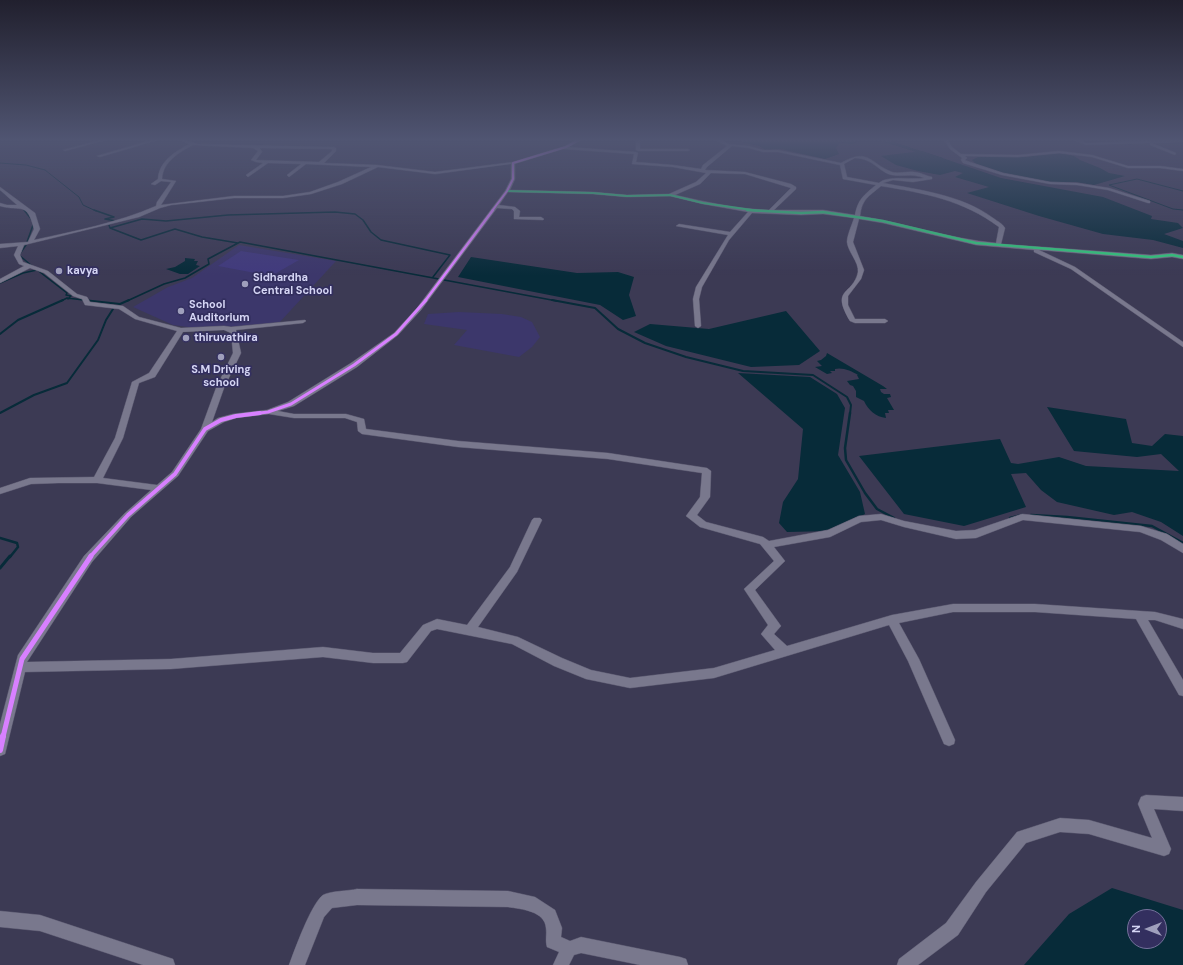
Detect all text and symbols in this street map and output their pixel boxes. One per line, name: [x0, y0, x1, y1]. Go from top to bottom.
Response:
place label: kavya: [67, 264, 98, 278]
marker: kavya: [54, 266, 64, 276]
place label: Sidhardha Central School: [253, 271, 332, 297]
marker: Sidhardha Central School: [240, 279, 250, 289]
place label: School Auditorium: [189, 298, 250, 324]
marker: School Auditorium: [176, 306, 186, 316]
place label: thiruvathira: [194, 331, 258, 345]
marker: thiruvathira: [181, 333, 191, 343]
marker: S.M Driving school: [216, 352, 226, 362]
place label: S.M Driving school: [191, 363, 251, 389]
north arrow: [1127, 909, 1167, 949]
text: N: [1129, 925, 1143, 933]

